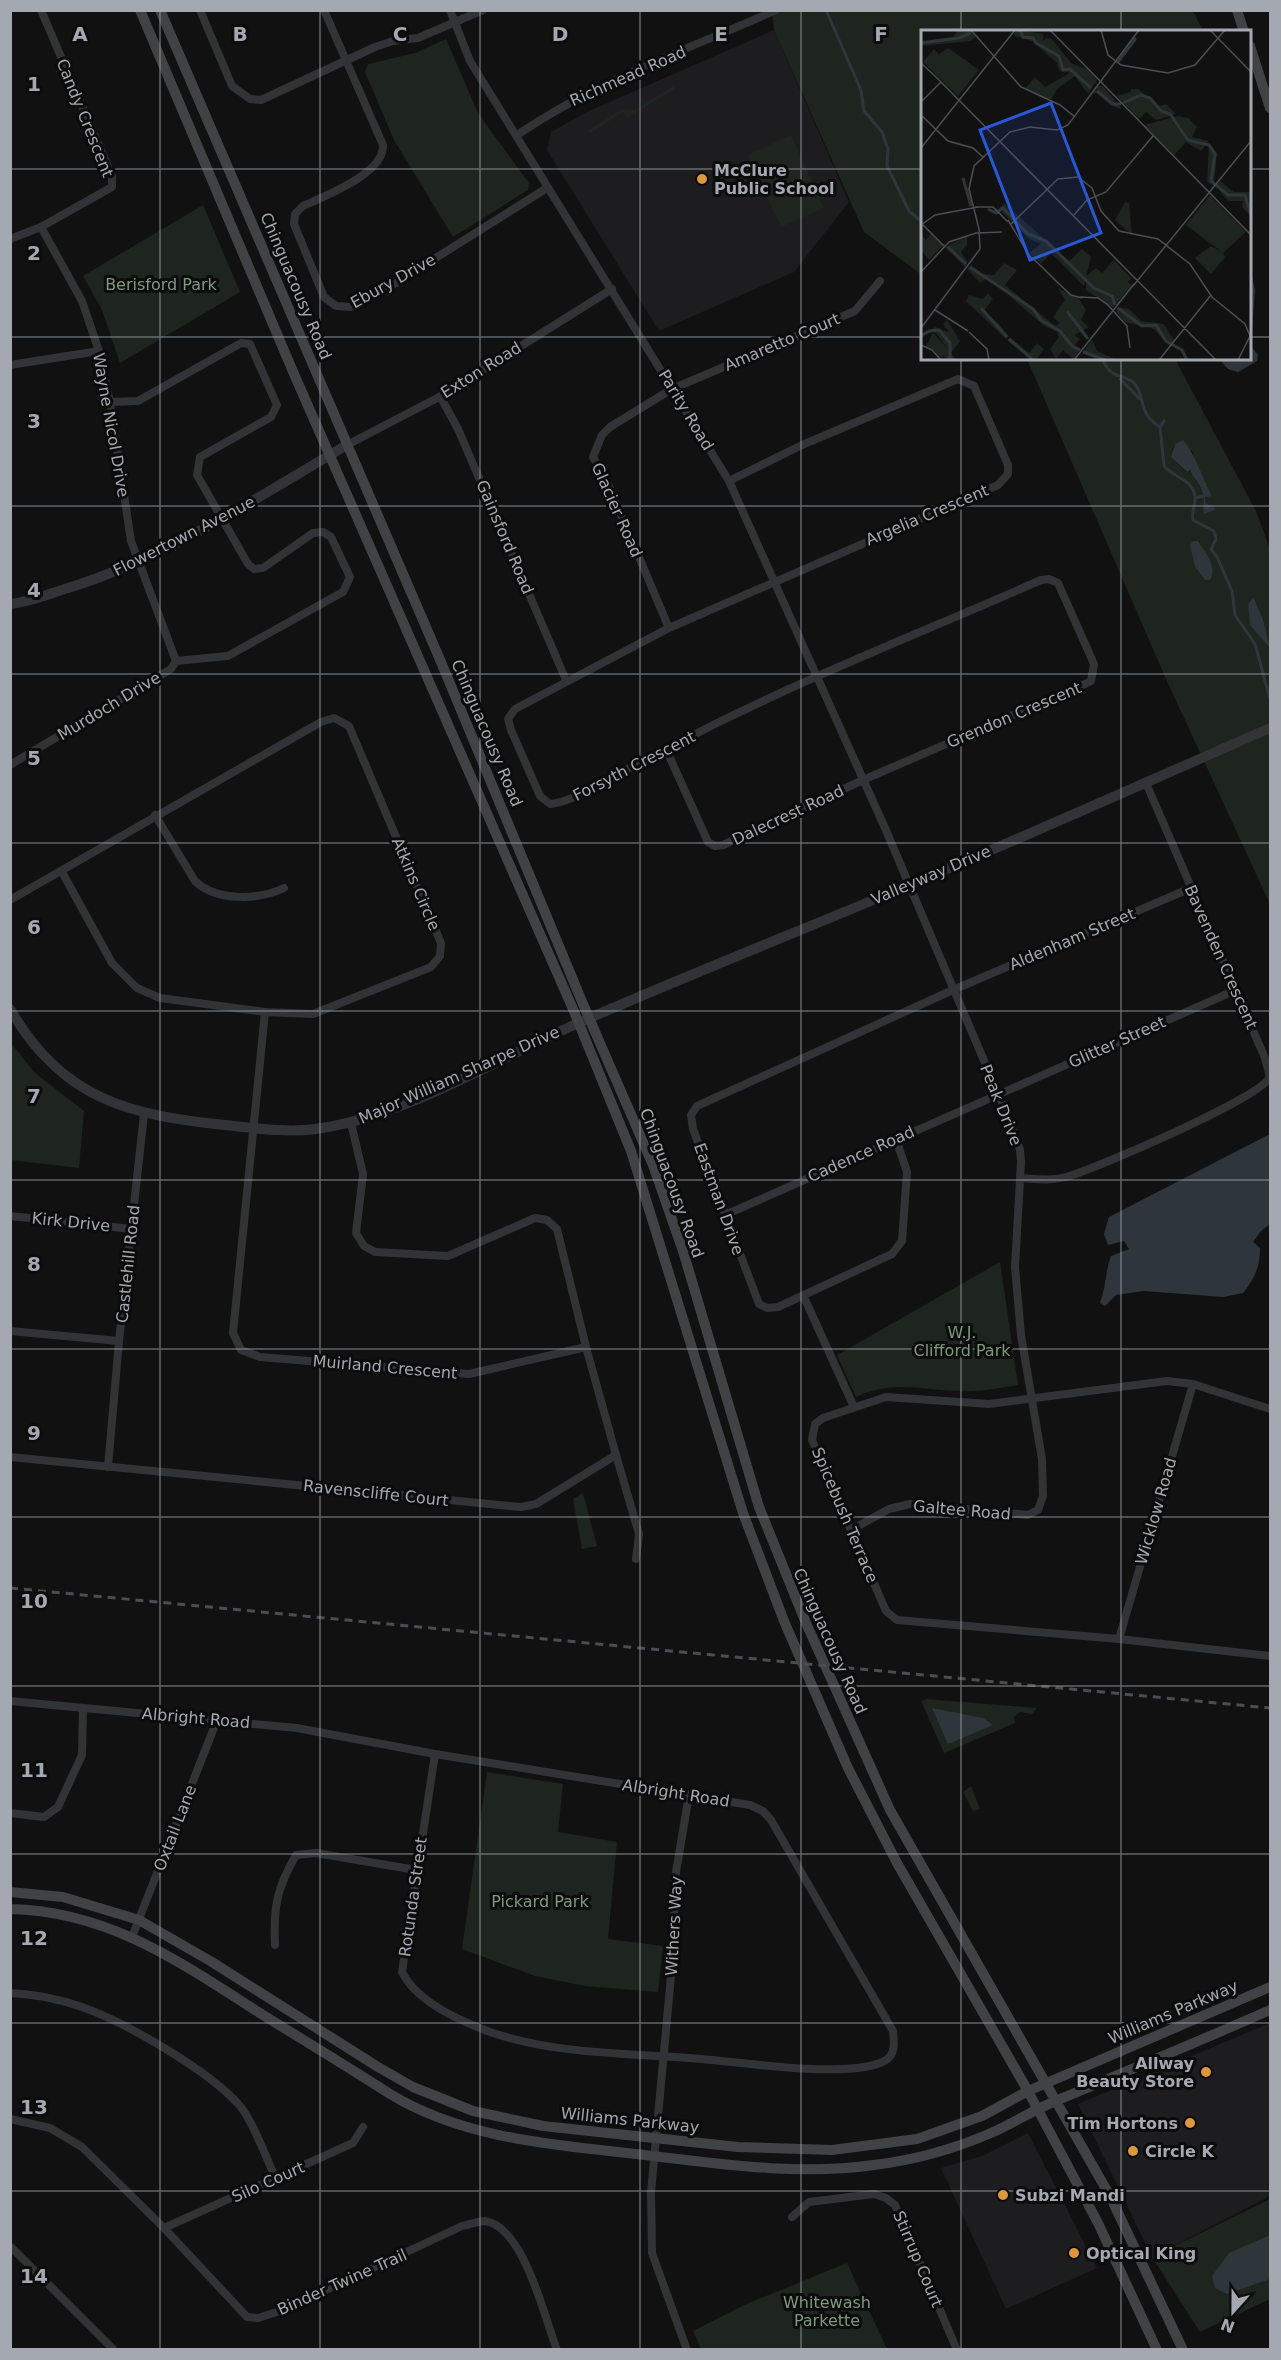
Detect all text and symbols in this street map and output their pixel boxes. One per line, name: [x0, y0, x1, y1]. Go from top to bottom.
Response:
text: A: [72, 22, 88, 46]
text: B: [232, 22, 248, 46]
text: C: [393, 22, 407, 46]
text: D: [552, 22, 568, 46]
text: E: [714, 22, 728, 46]
text: F: [874, 22, 888, 46]
inset map: [921, 30, 1251, 360]
street label: Richmead Road: [567, 42, 689, 110]
street label: Candy Crescent: [53, 56, 117, 180]
text: 1: [27, 72, 41, 96]
place label: McClure Public School: [714, 161, 834, 198]
marker: McClure Public School: [695, 172, 709, 186]
street label: Chinguacousy Road: [256, 210, 336, 362]
text: 2: [27, 241, 41, 265]
street label: Ebury Drive: [347, 250, 439, 312]
park label: Berisford Park: [105, 275, 218, 294]
street label: Amaretto Court: [721, 309, 843, 375]
street label: Exton Road: [437, 338, 525, 402]
street label: Wayne Nicol Drive: [89, 351, 133, 499]
street label: Parity Road: [654, 366, 718, 454]
text: 3: [27, 409, 41, 433]
street label: Glacier Road: [588, 460, 646, 560]
street label: Gainsford Road: [472, 477, 538, 597]
street label: Argelia Crescent: [863, 481, 991, 549]
street label: Flowertown Avenue: [110, 492, 258, 580]
text: 4: [27, 578, 41, 602]
street label: Chinguacousy Road: [447, 657, 527, 809]
street label: Murdoch Drive: [54, 668, 164, 744]
street label: Grendon Crescent: [944, 678, 1084, 752]
street label: Forsyth Crescent: [570, 727, 698, 805]
text: 5: [27, 746, 41, 770]
street label: Dalecrest Road: [729, 781, 847, 849]
street label: Atkins Circle: [388, 835, 444, 933]
street label: Valleyway Drive: [868, 841, 994, 909]
street label: Bavenden Crescent: [1181, 882, 1261, 1032]
street label: Aldenham Street: [1006, 904, 1138, 974]
text: 6: [27, 915, 41, 939]
street label: Glitter Street: [1066, 1012, 1168, 1072]
street label: Major William Sharpe Drive: [356, 1022, 562, 1128]
street label: Peak Drive: [976, 1062, 1026, 1148]
text: 7: [27, 1084, 41, 1108]
street label: Chinguacousy Road: [636, 1106, 708, 1260]
street label: Cadence Road: [805, 1122, 917, 1186]
street label: Eastman Drive: [690, 1140, 748, 1258]
street label: Castlehill Road: [112, 1204, 144, 1324]
street label: Kirk Drive: [31, 1208, 111, 1236]
text: 8: [27, 1252, 41, 1276]
park label: W.J. Clifford Park: [914, 1323, 1011, 1360]
street label: Muirland Crescent: [312, 1351, 458, 1383]
text: 9: [27, 1421, 41, 1445]
street label: Spicebush Terrace: [808, 1444, 882, 1586]
street label: Wicklow Road: [1132, 1455, 1180, 1567]
street label: Ravenscliffe Court: [302, 1476, 450, 1510]
street label: Galtee Road: [912, 1496, 1012, 1524]
street label: Chinguacousy Road: [789, 1565, 871, 1717]
text: 10: [20, 1589, 48, 1613]
street label: Albright Road: [141, 1704, 251, 1732]
text: 11: [20, 1758, 48, 1782]
street label: Albright Road: [621, 1775, 731, 1811]
street label: Oxtail Lane: [150, 1782, 200, 1874]
street label: Rotunda Street: [395, 1836, 431, 1958]
street label: Withers Way: [662, 1875, 686, 1977]
park label: Pickard Park: [491, 1892, 589, 1911]
text: 12: [20, 1926, 48, 1950]
street label: Williams Parkway: [1105, 1976, 1241, 2048]
place label: Allway Beauty Store: [1076, 2054, 1195, 2091]
marker: Allway Beauty Store: [1199, 2065, 1213, 2079]
text: 13: [20, 2095, 48, 2119]
street label: Williams Parkway: [560, 2103, 700, 2137]
place label: Tim Hortons: [1068, 2114, 1178, 2133]
marker: Tim Hortons: [1183, 2116, 1197, 2130]
place label: Circle K: [1145, 2142, 1215, 2161]
marker: Circle K: [1126, 2144, 1140, 2158]
street label: Silo Court: [229, 2157, 307, 2207]
place label: Subzi Mandi: [1015, 2186, 1125, 2205]
marker: Subzi Mandi: [996, 2188, 1010, 2202]
street label: Stirrup Court: [889, 2208, 947, 2310]
place label: Optical King: [1086, 2244, 1196, 2263]
street label: Binder Twine Trail: [274, 2245, 410, 2319]
marker: Optical King: [1067, 2246, 1081, 2260]
text: 14: [20, 2264, 48, 2288]
north arrow: [1203, 2282, 1263, 2342]
park label: Whitewash Parkette: [783, 2293, 871, 2330]
text: N: [1218, 2314, 1237, 2337]

